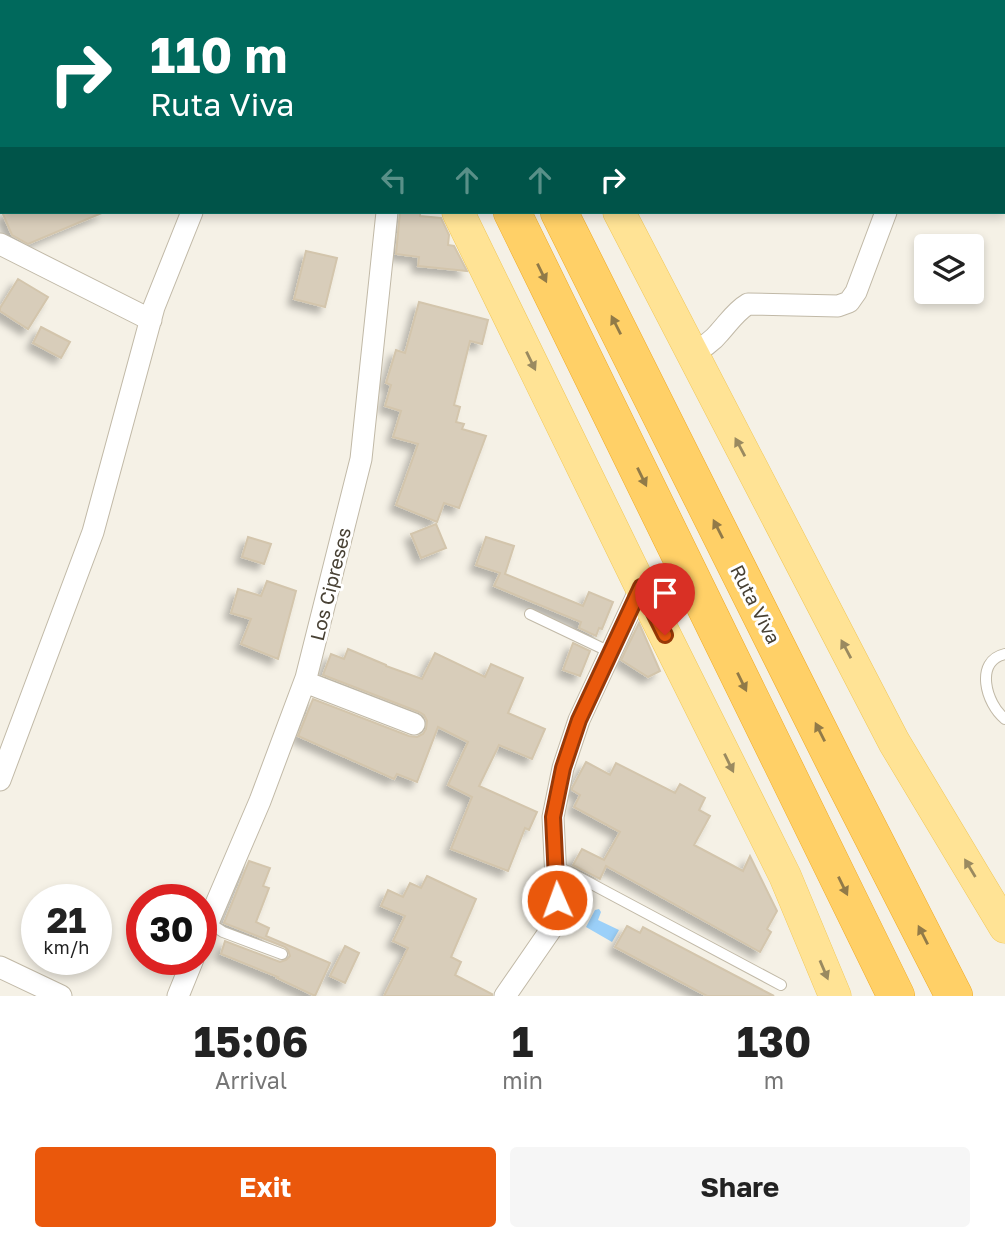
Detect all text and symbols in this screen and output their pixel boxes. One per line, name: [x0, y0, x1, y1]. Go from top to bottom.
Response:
text: 110 m: [150, 25, 287, 84]
icon: right: [35, 28, 126, 119]
text: Ruta Viva: [150, 85, 294, 123]
icon: left: [375, 161, 413, 199]
icon: ahead: [448, 161, 486, 199]
icon: ahead: [521, 161, 559, 199]
icon: right: [594, 161, 632, 199]
map controls: [914, 234, 984, 304]
button: layers: [914, 234, 984, 304]
one-way arrow: [536, 263, 547, 283]
one-way arrow: [611, 315, 623, 335]
one-way arrow: [526, 351, 537, 371]
one-way arrow: [735, 437, 747, 457]
one-way arrow: [636, 467, 647, 487]
one-way arrow: [712, 519, 724, 539]
street label: Los Cipreses: [305, 525, 355, 643]
street label: Ruta Viva: [726, 561, 786, 647]
pin: [635, 563, 695, 635]
icon: arrive: [646, 574, 684, 612]
one-way arrow: [840, 639, 851, 659]
one-way arrow: [736, 672, 747, 692]
one-way arrow: [814, 722, 825, 742]
one-way arrow: [723, 753, 734, 773]
one-way arrow: [964, 859, 976, 878]
position arrow: [520, 863, 594, 937]
one-way arrow: [837, 876, 848, 896]
speed limit sign: 30: [126, 884, 217, 975]
text: 21: [47, 899, 86, 941]
one-way arrow: [917, 925, 928, 945]
text: km/h: [44, 936, 89, 958]
one-way arrow: [819, 959, 830, 980]
text: 15:06: [194, 1016, 308, 1066]
text: 1: [512, 1016, 533, 1066]
text: 130: [737, 1016, 811, 1066]
text: Arrival: [215, 1066, 287, 1094]
text: min: [502, 1066, 543, 1094]
text: m: [764, 1066, 784, 1094]
button: Exit: [35, 1147, 496, 1227]
button: Share: [510, 1147, 970, 1227]

